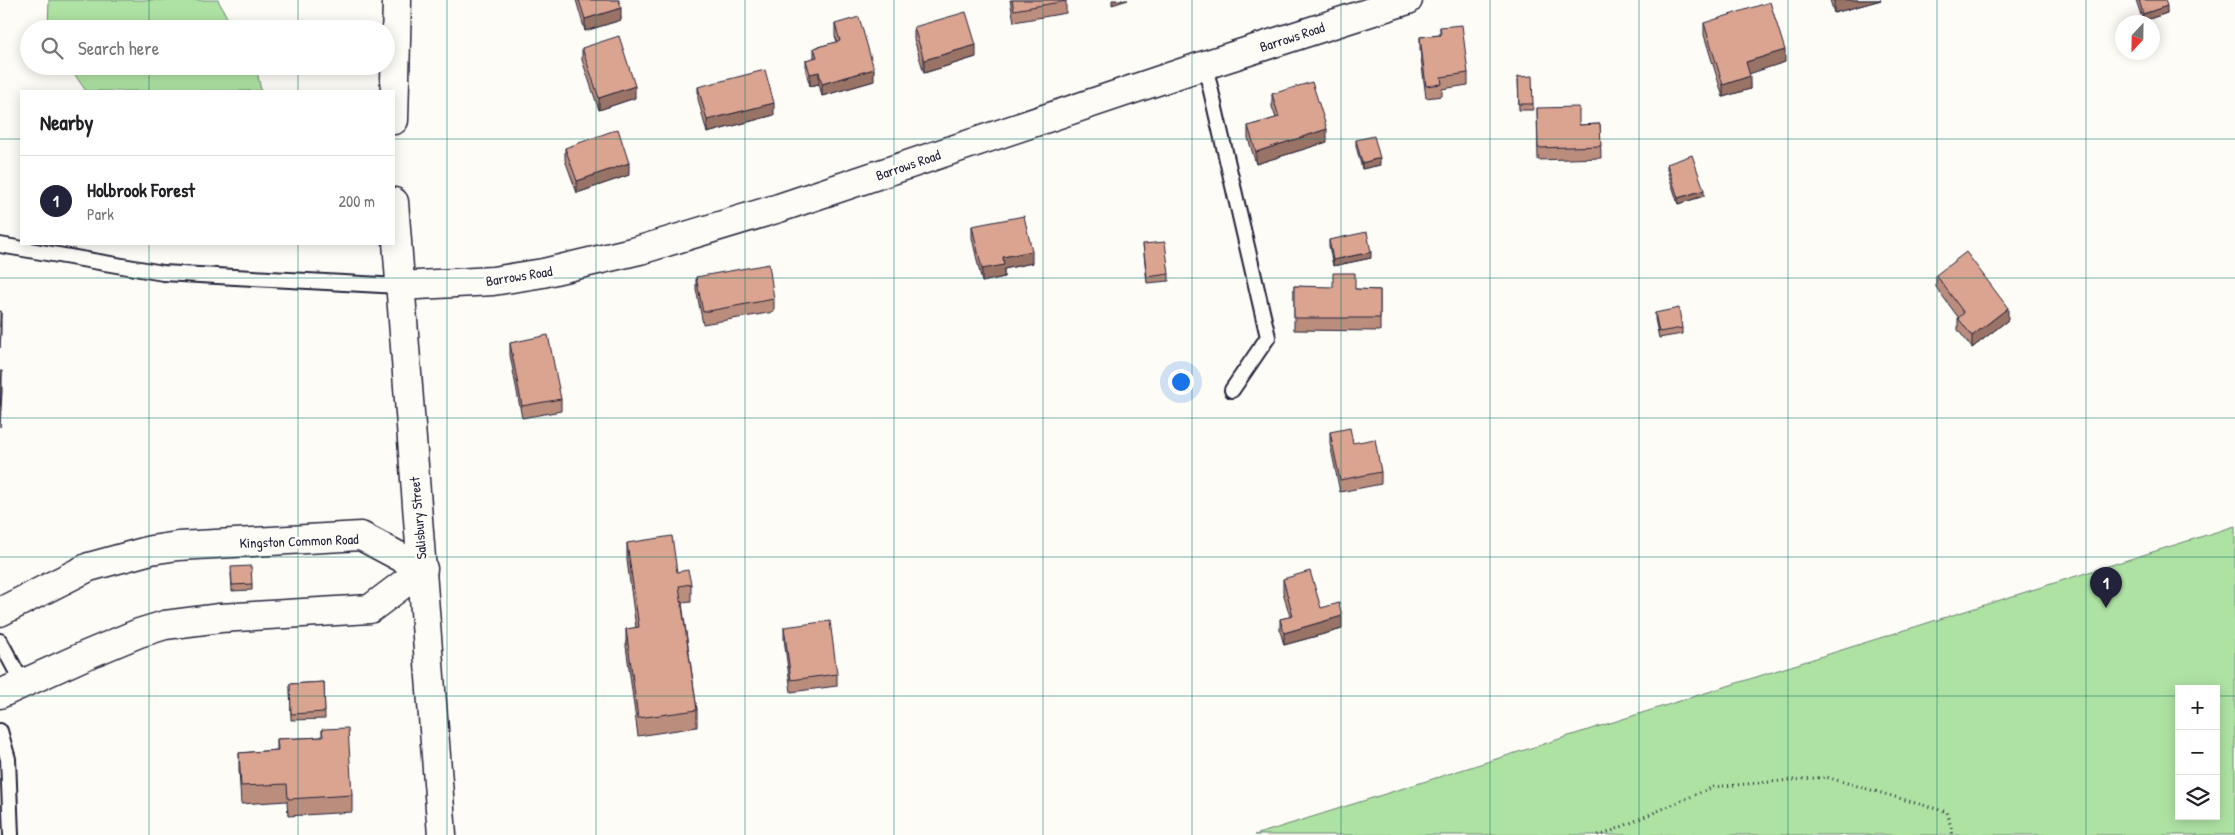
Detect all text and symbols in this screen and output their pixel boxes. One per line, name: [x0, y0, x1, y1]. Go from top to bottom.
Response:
north arrow: [2115, 15, 2160, 60]
street label: Barrows Road: [1257, 17, 1327, 56]
search box: [20, 20, 395, 75]
icon: search: [38, 34, 66, 62]
text: Search here: [78, 35, 159, 61]
text: Nearby: [40, 108, 93, 137]
street label: Barrows Road: [873, 144, 943, 184]
text: Holbrook Forest: [87, 177, 195, 203]
text: 1: [53, 190, 59, 212]
text: 200 m: [339, 190, 375, 212]
text: Park: [87, 203, 114, 225]
street label: Barrows Road: [484, 261, 554, 290]
your location: [1168, 369, 1194, 395]
street label: Salisbury Street: [404, 476, 432, 560]
street label: Kingston Common Road: [239, 529, 359, 553]
pin: 1: [2090, 567, 2122, 608]
map controls: [2175, 685, 2220, 820]
button: +: [2175, 685, 2220, 730]
button: −: [2175, 730, 2220, 775]
button: layers: [2175, 775, 2220, 820]

